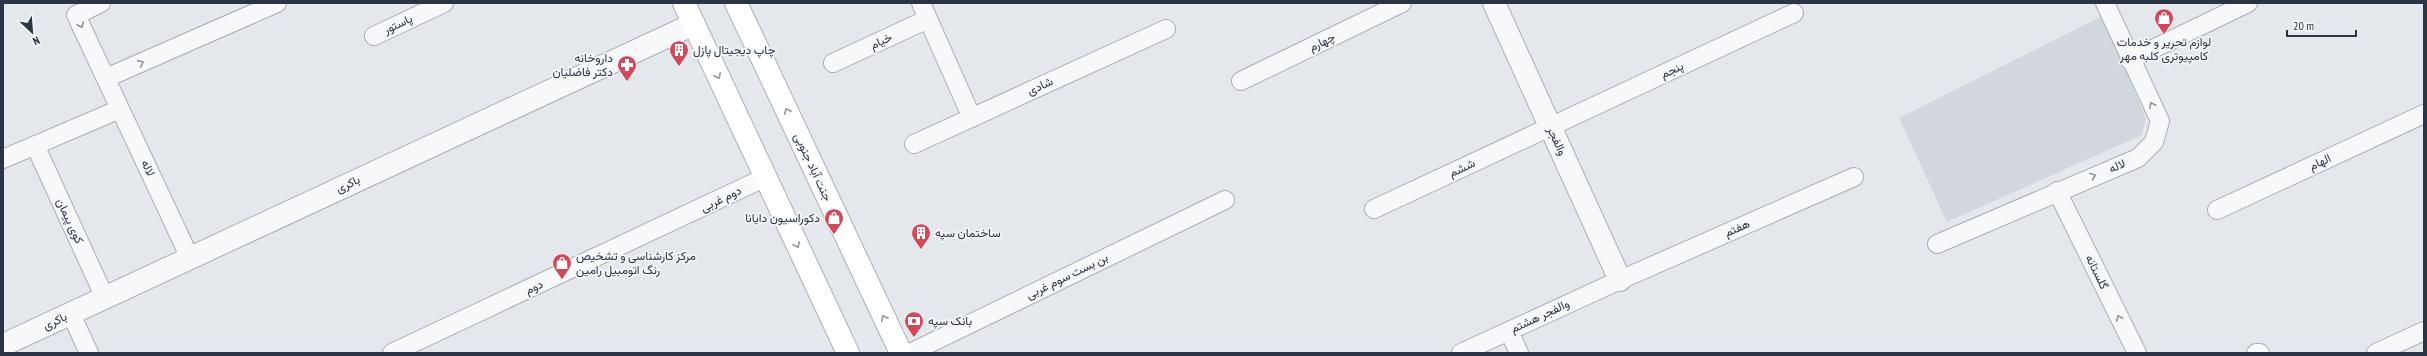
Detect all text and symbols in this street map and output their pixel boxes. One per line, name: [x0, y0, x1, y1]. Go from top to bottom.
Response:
shop icon: لوازم تحریر و خدمات کامپیوتری کلبه مهر: [2153, 7, 2175, 35]
street label: پاستور: [380, 10, 415, 38]
north arrow: [12, 12, 52, 52]
scale bar: [2287, 12, 2356, 38]
text: 20 m: [2293, 18, 2314, 33]
one-way arrow: [76, 22, 84, 29]
street label: خیام: [867, 29, 895, 53]
street label: چهارم: [1306, 29, 1338, 55]
text: N: [31, 33, 42, 49]
place label: لوازم تحریر و خدمات کامپیوتری کلبه مهر: [2117, 34, 2211, 64]
building icon: چاپ دیجیتال پازل: [668, 39, 690, 67]
place label: چاپ دیجیتال پازل: [693, 42, 776, 58]
place label: داروخانه دکتر فاضلیان: [552, 50, 613, 80]
pharmacy icon: داروخانه دکتر فاضلیان: [616, 54, 638, 82]
street label: پنجم: [1658, 58, 1686, 82]
one-way arrow: [138, 59, 145, 67]
one-way arrow: [714, 73, 722, 80]
street label: شادی: [1024, 73, 1056, 99]
one-way arrow: [2149, 102, 2157, 110]
one-way arrow: [784, 108, 792, 116]
street label: والفجر: [1543, 123, 1571, 158]
street label: جنت آباد جنوبی: [790, 130, 836, 204]
street label: الهام: [2306, 150, 2334, 174]
street label: ششم: [1446, 155, 1478, 181]
street label: لاله: [2106, 155, 2127, 176]
street label: لاله: [138, 157, 159, 178]
street label: باکری: [333, 171, 363, 197]
one-way arrow: [2090, 173, 2097, 181]
street label: دوم غربی: [698, 182, 744, 216]
street label: کوی پیمان: [53, 196, 87, 246]
shop icon: دکوراسیون دایانا: [823, 207, 845, 235]
place label: دکوراسیون دایانا: [745, 210, 820, 226]
street label: هفتم: [1722, 215, 1752, 241]
building icon: ساختمان سپه: [910, 222, 932, 250]
place label: ساختمان سپه: [935, 225, 1001, 241]
one-way arrow: [792, 240, 800, 248]
place label: مرکز کارشناسی و تشخیص رنگ اتومبیل رامین: [576, 248, 696, 278]
street label: بن بست سوم غربی: [1023, 249, 1111, 303]
shop icon: مرکز کارشناسی و تشخیص رنگ اتومبیل رامین: [551, 252, 573, 280]
street label: گلستانه: [2083, 252, 2112, 292]
street label: دوم: [522, 276, 546, 298]
street label: والفجر هشتم: [1508, 295, 1572, 337]
street label: باکری: [40, 308, 70, 334]
bank icon: بانک سپه: [903, 310, 925, 338]
place label: بانک سپه: [928, 313, 972, 329]
one-way arrow: [881, 314, 889, 322]
one-way arrow: [2116, 315, 2124, 322]

